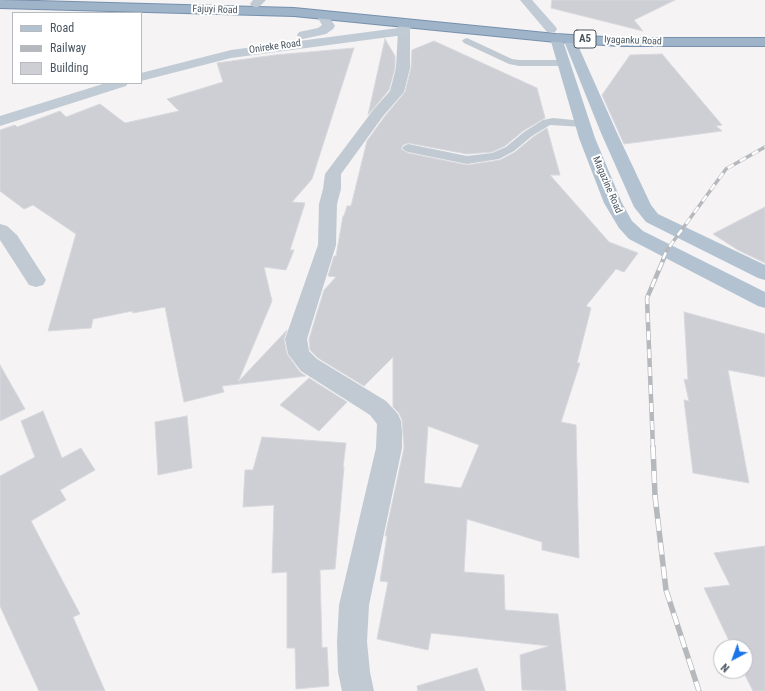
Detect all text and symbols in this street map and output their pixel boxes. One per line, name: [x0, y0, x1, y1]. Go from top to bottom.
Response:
street label: Fajuyi Road: [192, 3, 238, 17]
legend: [12, 12, 142, 84]
text: Road: [50, 21, 74, 35]
road number: A5: [574, 30, 596, 48]
street label: Iyaganku Road: [604, 34, 662, 48]
street label: Onireke Road: [248, 37, 302, 57]
text: Railway: [50, 41, 86, 55]
text: Building: [50, 61, 88, 75]
street label: Magazine Road: [590, 155, 624, 215]
north arrow: [713, 639, 753, 679]
text: N: [719, 661, 732, 675]

